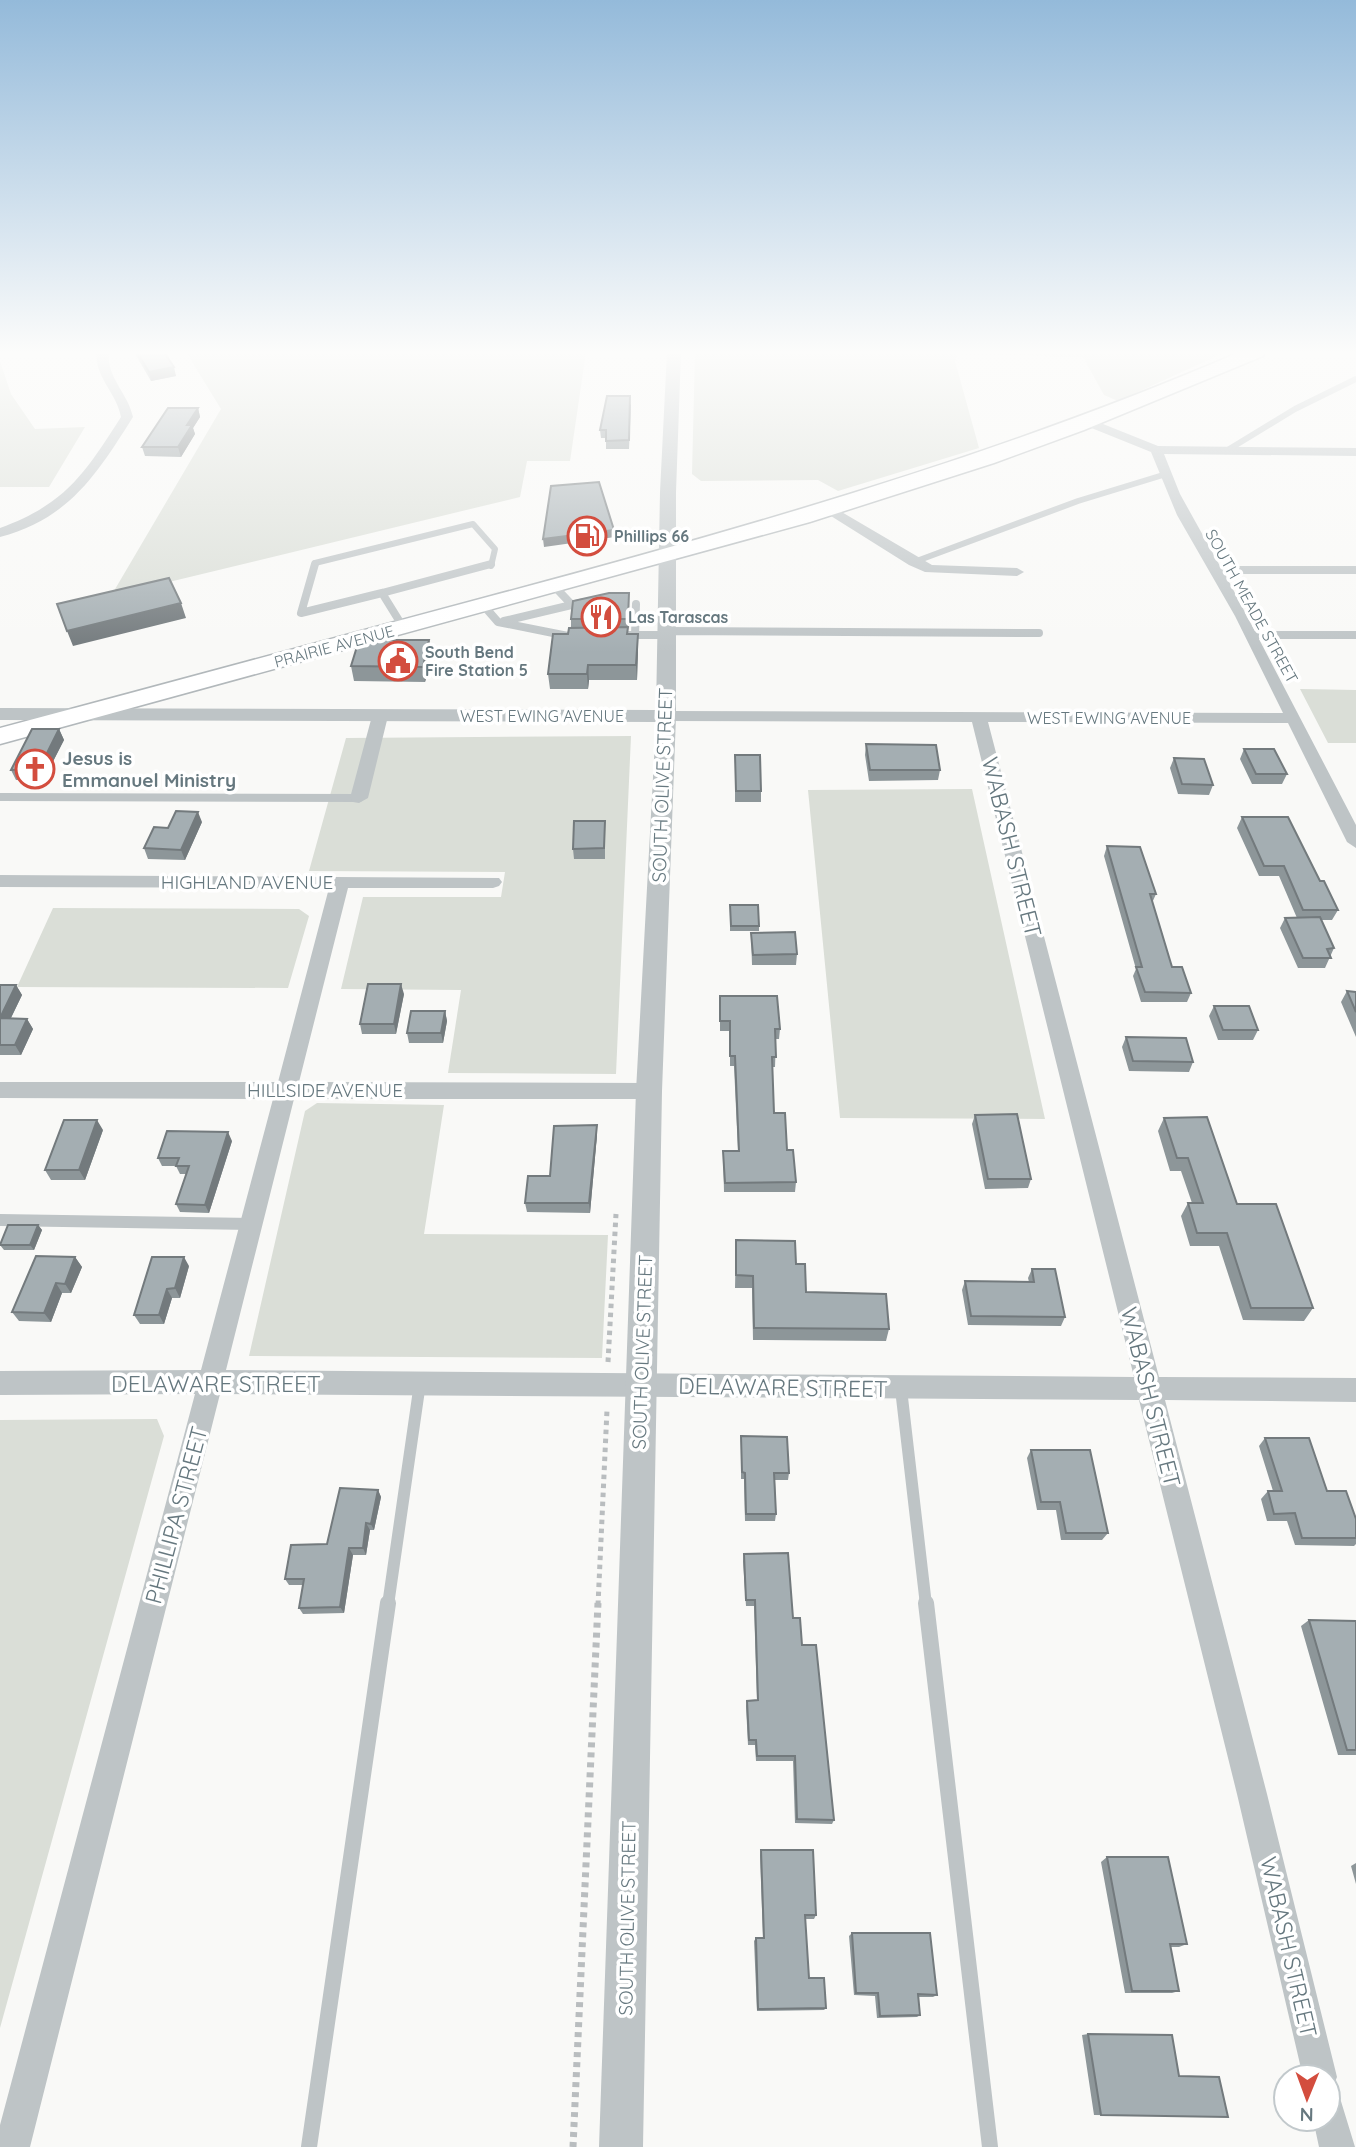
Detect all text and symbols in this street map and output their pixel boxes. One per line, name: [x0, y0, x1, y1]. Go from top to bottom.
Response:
fuel station icon: Phillips 66: [566, 515, 608, 557]
street label: SOUTH MEADE STREET: [1201, 525, 1303, 687]
place label: Phillips 66: [614, 526, 689, 546]
restaurant icon: Las Tarascas: [580, 596, 622, 638]
place label: Las Tarascas: [628, 607, 729, 627]
street label: PRAIRIE AVENUE: [272, 620, 396, 672]
public building icon: South Bend Fire Station 5: [377, 640, 419, 682]
place label: South Bend Fire Station 5: [425, 642, 528, 680]
street label: SOUTH OLIVE STREET: [647, 687, 677, 883]
street label: WEST EWING AVENUE: [460, 706, 624, 726]
street label: WEST EWING AVENUE: [1027, 708, 1191, 728]
place label: Jesus is Emmanuel Ministry: [62, 746, 236, 792]
church icon: Jesus is Emmanuel Ministry: [14, 748, 56, 790]
street label: WABASH STREET: [976, 754, 1048, 940]
street label: HIGHLAND AVENUE: [161, 870, 333, 894]
street label: HILLSIDE AVENUE: [247, 1078, 403, 1102]
street label: SOUTH OLIVE STREET: [627, 1254, 657, 1450]
street label: WABASH STREET: [1115, 1304, 1187, 1490]
street label: DELAWARE STREET: [111, 1369, 321, 1398]
street label: DELAWARE STREET: [678, 1371, 888, 1403]
street label: PHILLIPA STREET: [138, 1423, 214, 1607]
street label: SOUTH OLIVE STREET: [613, 1820, 641, 2016]
street label: WABASH STREET: [1254, 1854, 1324, 2040]
north arrow: [1272, 2063, 1342, 2133]
text: N: [1300, 2103, 1314, 2127]

